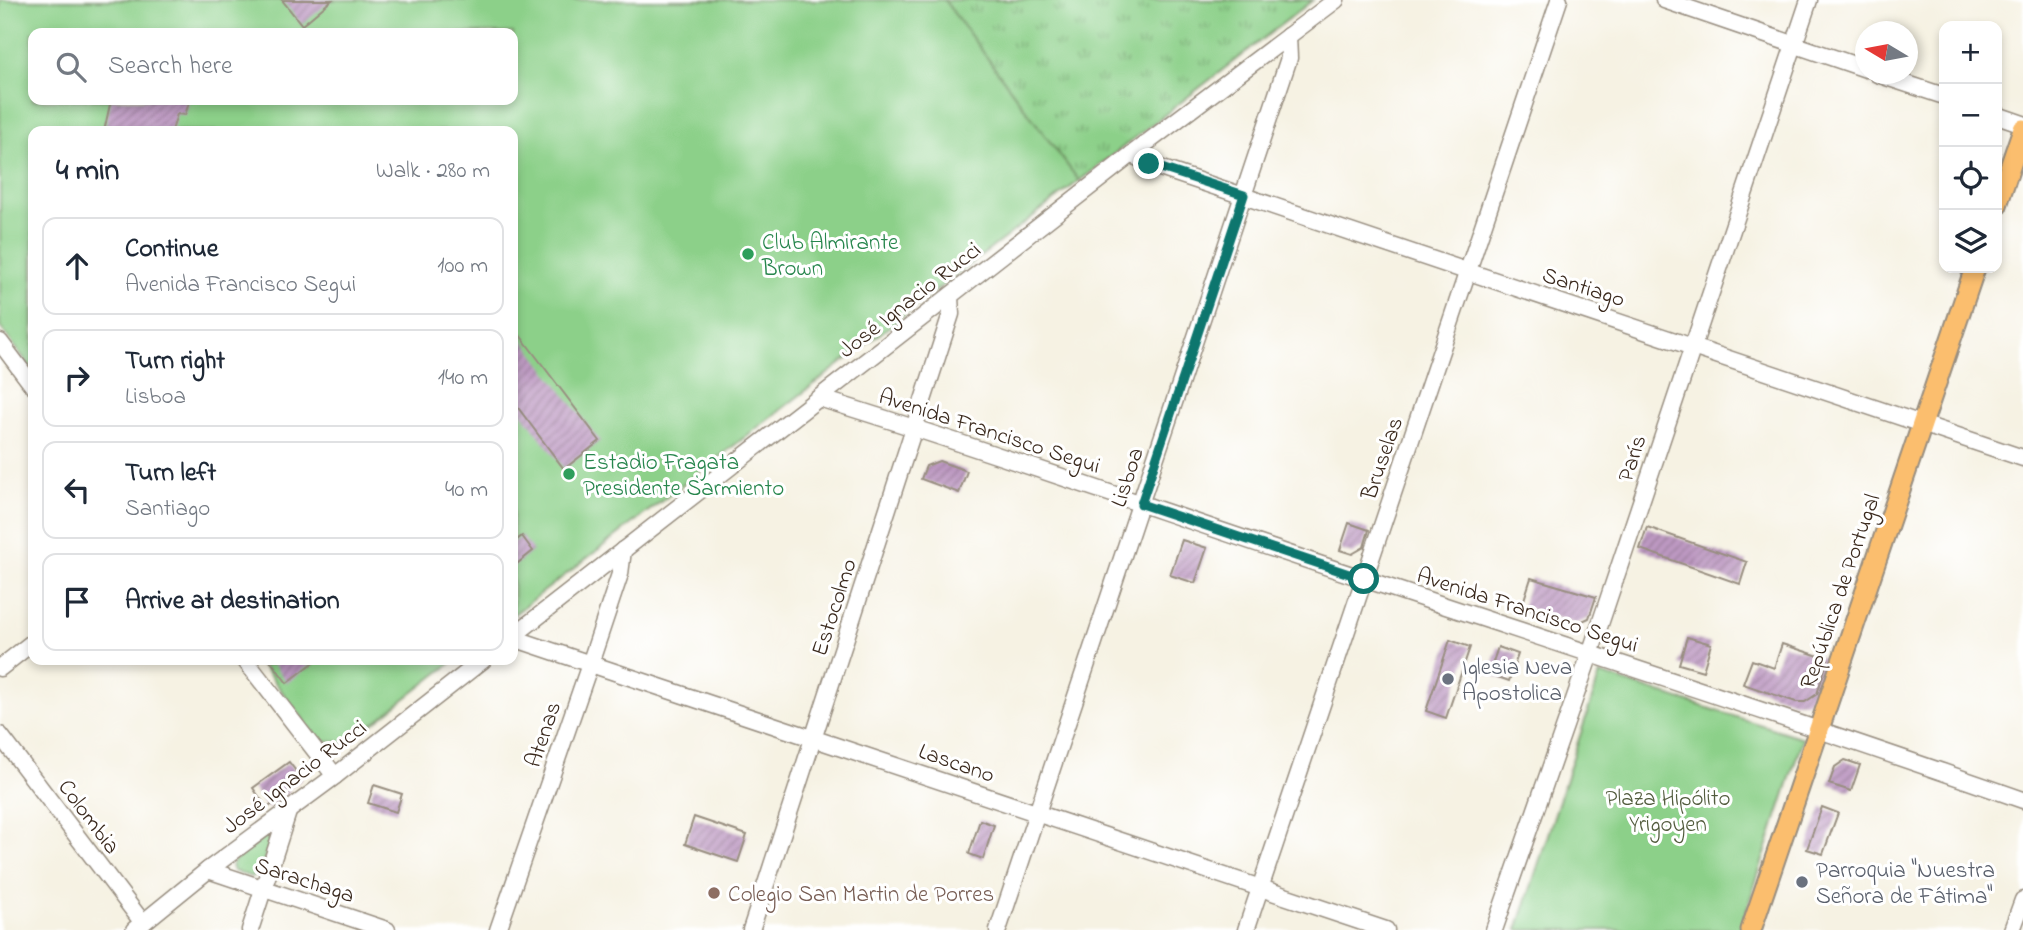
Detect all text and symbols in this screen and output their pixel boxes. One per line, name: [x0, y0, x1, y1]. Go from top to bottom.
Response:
north arrow: [1855, 21, 1918, 84]
map controls: [1939, 21, 2002, 273]
button: +: [1939, 21, 2002, 84]
search box: [28, 28, 518, 105]
icon: search: [52, 48, 90, 86]
text: Search here: [108, 48, 233, 86]
button: −: [1939, 84, 2002, 147]
button: locate: [1939, 147, 2002, 210]
route end: [1133, 148, 1164, 179]
text: 4 min: [56, 150, 119, 194]
text: Walk · 280 m: [376, 155, 490, 188]
button: layers: [1939, 210, 2002, 273]
place label: Club Almirante Brown: [761, 227, 899, 286]
text: Continue: [125, 231, 218, 269]
street label: José Ignacio Rucci: [832, 235, 989, 368]
marker: Club Almirante Brown: [740, 246, 756, 262]
icon: ahead: [58, 247, 96, 285]
text: 100 m: [437, 250, 488, 283]
street label: Santiago: [1537, 260, 1629, 318]
text: Avenida Francisco Segui: [125, 269, 356, 302]
text: Turn right: [125, 343, 225, 381]
icon: right: [58, 359, 96, 397]
text: 140 m: [438, 362, 488, 395]
text: Lisboa: [125, 381, 186, 414]
street label: Avenida Francisco Segui: [874, 381, 1104, 485]
street label: Bruselas: [1353, 413, 1413, 506]
street label: París: [1610, 431, 1656, 486]
street label: Lisboa: [1103, 444, 1153, 512]
place label: Estadio Fragata Presidente Sarmiento: [583, 447, 784, 506]
text: Turn left: [125, 455, 216, 493]
marker: Estadio Fragata Presidente Sarmiento: [561, 466, 577, 482]
icon: left: [58, 471, 96, 509]
text: 40 m: [445, 474, 488, 507]
street label: República de Portugal: [1793, 490, 1891, 694]
text: Santiago: [125, 493, 210, 526]
street label: Estocolmo: [804, 555, 867, 661]
street label: Avenida Francisco Segui: [1412, 560, 1642, 664]
route start: [1348, 563, 1379, 594]
icon: arrive: [58, 583, 96, 621]
text: Arrive at destination: [125, 583, 340, 621]
place label: Iglesia Neva Apostolica: [1462, 652, 1572, 711]
marker: Iglesia Neva Apostolica: [1440, 671, 1456, 687]
street label: Atenas: [518, 697, 571, 772]
street label: José Ignacio Rucci: [217, 713, 375, 844]
street label: Lascano: [914, 736, 999, 793]
street label: Colombia: [49, 773, 127, 862]
park label: Plaza Hipólito Yrigoyen: [1605, 783, 1731, 844]
street label: Sarachaga: [250, 850, 358, 914]
place label: Parroquia "Nuestra Señora de Fátima": [1816, 855, 1995, 914]
marker: Parroquia "Nuestra Señora de Fátima": [1794, 874, 1810, 890]
place label: Colegio San Martin de Porres: [728, 879, 994, 913]
marker: Colegio San Martin de Porres: [706, 885, 722, 901]

